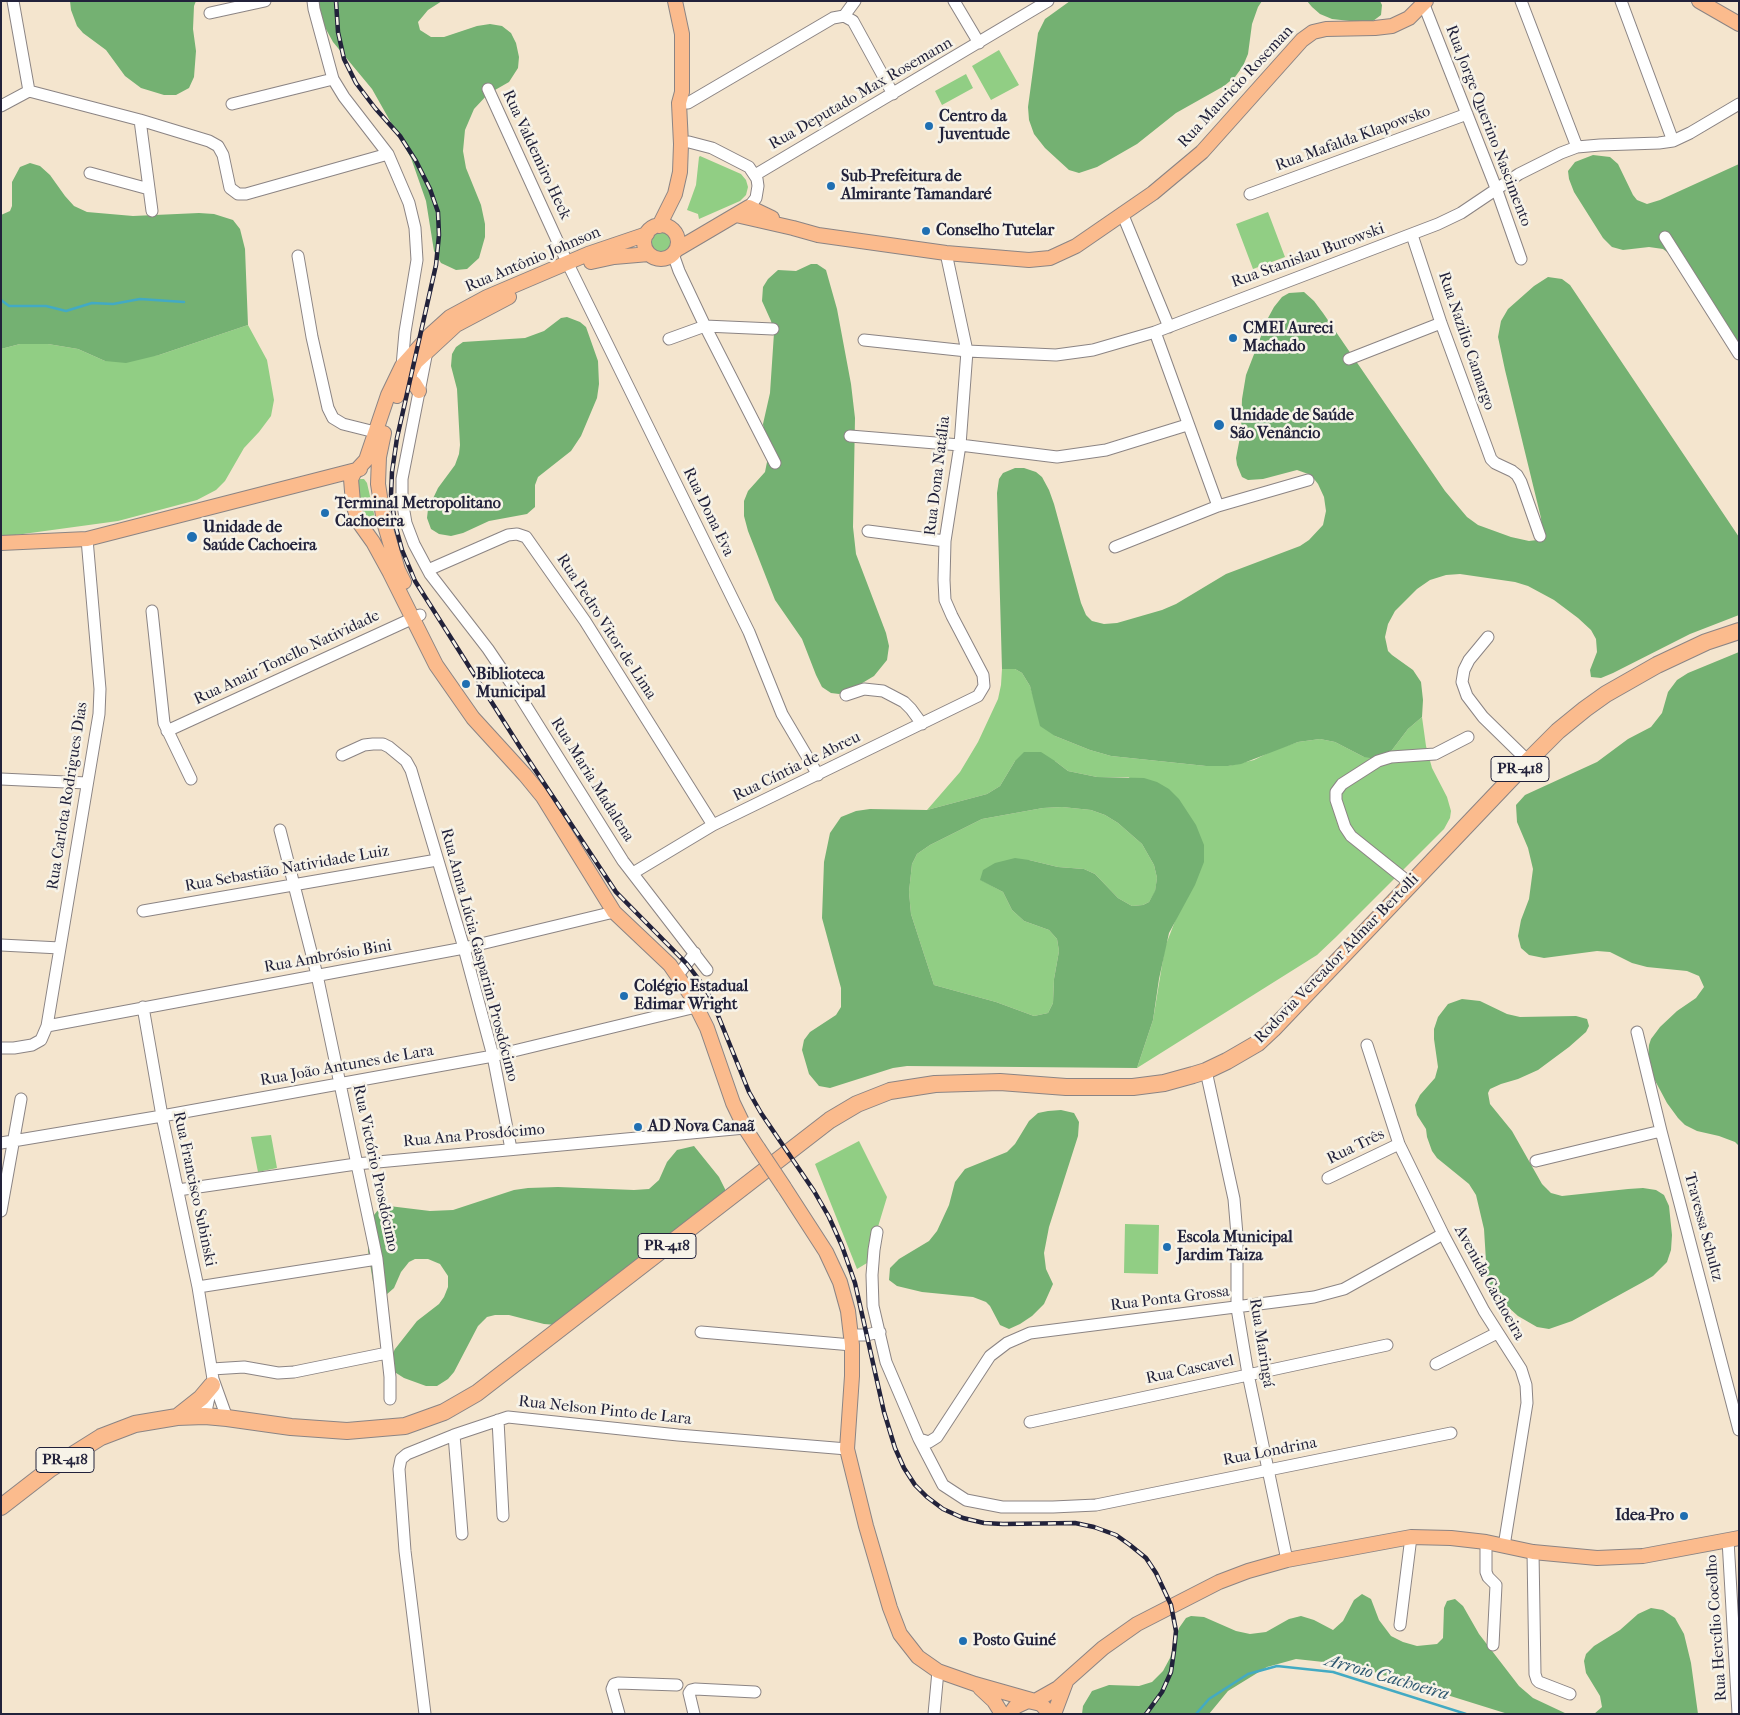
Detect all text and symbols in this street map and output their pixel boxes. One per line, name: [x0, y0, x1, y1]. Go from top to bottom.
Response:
street label: Rua Mauricio Roseman: [1174, 22, 1298, 152]
street label: Rua Jorge Querino Nascimento: [1441, 23, 1535, 229]
street label: Rua Deputado Max Rosemann: [766, 34, 956, 154]
street label: Rua Valdemiro Heck: [498, 87, 574, 223]
street label: Rua Mafalda Klapowsko: [1273, 102, 1433, 176]
place label: Centro da Juventude: [939, 107, 1010, 145]
marker: Centro da Juventude: [923, 120, 935, 132]
place label: Sub-Prefeitura de Almirante Tamandaré: [841, 167, 992, 205]
marker: Sub-Prefeitura de Almirante Tamandaré: [825, 180, 837, 192]
street label: Rua Stanislau Burowski: [1229, 219, 1387, 293]
place label: Conselho Tutelar: [936, 221, 1054, 241]
street label: Rua Antônio Johnson: [462, 223, 604, 297]
marker: Conselho Tutelar: [920, 225, 932, 237]
street label: Rua Nazilio Camargo: [1433, 269, 1499, 413]
place label: CMEI Aureci Machado: [1243, 319, 1334, 357]
marker: CMEI Aureci Machado: [1227, 332, 1239, 344]
place label: Unidade de Saúde São Venâncio: [1230, 406, 1354, 444]
street label: Rua Dona Natália: [921, 415, 955, 537]
marker: Unidade de Saúde São Venâncio: [1212, 418, 1226, 432]
street label: Rua Dona Eva: [678, 464, 738, 560]
place label: Terminal Metropolitano Cachoeira: [335, 494, 501, 532]
marker: Terminal Metropolitano Cachoeira: [319, 507, 331, 519]
place label: Unidade de Saúde Cachoeira: [203, 518, 317, 556]
marker: Unidade de Saúde Cachoeira: [185, 530, 199, 544]
street label: Rua Pedro Vitor de Lima: [552, 551, 660, 703]
street label: Rua Anair Tonello Natividade: [191, 606, 383, 710]
place label: Biblioteca Municipal: [476, 665, 546, 703]
marker: Biblioteca Municipal: [460, 678, 472, 690]
street label: Rua Carlota Rodrigues Dias: [44, 701, 92, 891]
street label: Rua Maria Madalena: [546, 714, 638, 846]
street label: Rua Cíntia de Abreu: [730, 728, 864, 806]
road number: PR-418: [1491, 756, 1549, 782]
street label: Rua Anna Lúcia Gasparim Prosdócimo: [436, 826, 522, 1084]
street label: Rua Sebastião Natividade Luiz: [183, 842, 391, 896]
street label: Rodovia Vereador Admar Bertolli: [1251, 870, 1423, 1048]
street label: Rua Ambrósio Bini: [263, 936, 393, 978]
place label: Colégio Estadual Edimar Wright: [634, 977, 748, 1015]
marker: Colégio Estadual Edimar Wright: [618, 990, 630, 1002]
street label: Rua João Antunes de Lara: [259, 1041, 435, 1091]
street label: Rua Victório Prosdócimo: [348, 1083, 402, 1253]
street label: Rua Francisco Subinski: [168, 1110, 220, 1268]
place label: AD Nova Canaã: [648, 1117, 755, 1137]
street label: Rua Ana Prosdócimo: [402, 1120, 546, 1152]
marker: AD Nova Canaã: [632, 1121, 644, 1133]
street label: Rua Três: [1324, 1125, 1388, 1169]
street label: Travessa Schultz: [1679, 1170, 1727, 1284]
street label: Avenida Cachoeira: [1450, 1222, 1528, 1344]
place label: Escola Municipal Jardim Taiza: [1177, 1228, 1293, 1266]
road number: PR-418: [638, 1234, 696, 1258]
marker: Escola Municipal Jardim Taiza: [1161, 1241, 1173, 1253]
street label: Rua Ponta Grossa: [1109, 1282, 1231, 1316]
street label: Rua Maringá: [1244, 1297, 1278, 1389]
street label: Rua Cascavel: [1144, 1351, 1236, 1389]
street label: Rua Nelson Pinto de Lara: [517, 1392, 693, 1430]
street label: Rua Londrina: [1221, 1434, 1319, 1470]
road number: PR-418: [36, 1448, 94, 1472]
place label: Idea-Pro: [1615, 1506, 1674, 1526]
marker: Idea-Pro: [1678, 1510, 1690, 1522]
street label: Rua Hercílio Coeolho: [1702, 1554, 1732, 1702]
place label: Posto Guiné: [973, 1631, 1056, 1651]
marker: Posto Guiné: [957, 1635, 969, 1647]
water label: Arroio Cachoeira: [1323, 1650, 1451, 1706]

